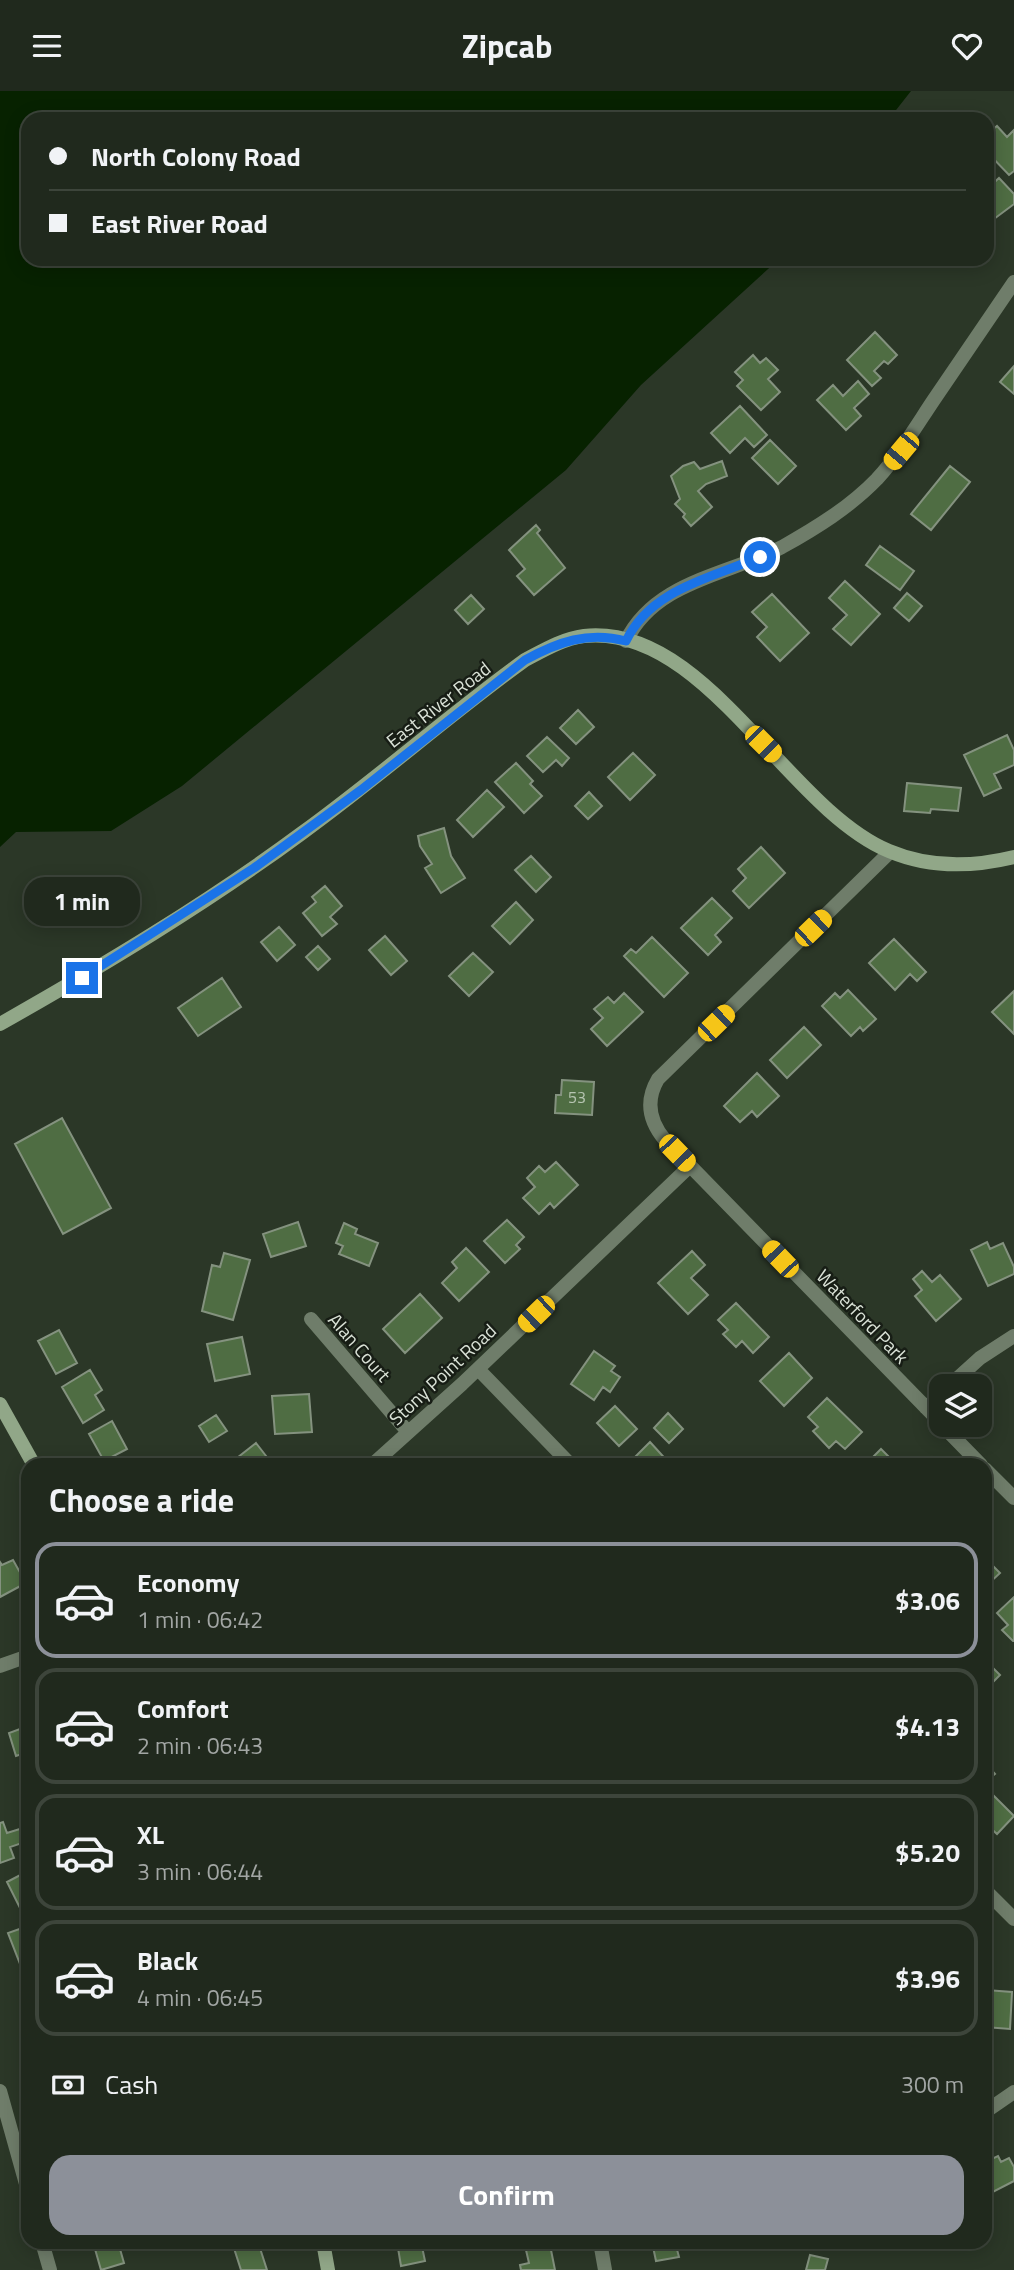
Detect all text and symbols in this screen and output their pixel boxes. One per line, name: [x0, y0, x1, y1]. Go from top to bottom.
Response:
text: Zipcab: [462, 22, 552, 70]
icon: menu: [28, 27, 66, 65]
icon: heart: [948, 27, 986, 65]
text: North Colony Road: [91, 137, 301, 176]
text: East River Road: [91, 204, 268, 243]
car: [880, 428, 923, 474]
route start: [744, 541, 776, 573]
street label: East River Road: [379, 654, 497, 754]
car: [741, 722, 786, 766]
callout: 1 min: [24, 877, 140, 925]
text: 1 min: [54, 884, 110, 919]
car: [791, 906, 836, 950]
route end: [66, 962, 98, 994]
car: [694, 1001, 739, 1045]
house number: 53: [568, 1085, 586, 1109]
car: [655, 1131, 700, 1175]
car: [758, 1237, 803, 1281]
street label: Waterford Park: [810, 1262, 916, 1370]
car: [514, 1292, 559, 1336]
street label: Alan Court: [322, 1306, 398, 1388]
street label: Stony Point Road: [382, 1316, 502, 1432]
map controls: [929, 1374, 992, 1437]
button: layers: [929, 1374, 992, 1437]
text: Choose a ride: [49, 1476, 234, 1524]
text: Economy: [137, 1563, 239, 1602]
icon: car: [53, 1569, 116, 1632]
text: $3.06: [895, 1581, 960, 1620]
text: 1 min · 06:42: [137, 1602, 263, 1637]
text: Comfort: [137, 1689, 229, 1728]
icon: car: [53, 1695, 116, 1758]
text: $4.13: [895, 1707, 960, 1746]
text: 2 min · 06:43: [137, 1728, 263, 1763]
text: XL: [137, 1815, 164, 1854]
icon: car: [53, 1821, 116, 1884]
text: $5.20: [895, 1833, 960, 1872]
text: 3 min · 06:44: [137, 1854, 263, 1889]
text: Black: [137, 1941, 198, 1980]
icon: car: [53, 1947, 116, 2010]
text: $3.96: [895, 1959, 960, 1998]
text: 4 min · 06:45: [137, 1980, 263, 2015]
text: Cash: [105, 2065, 158, 2104]
icon: cash: [49, 2066, 87, 2104]
text: 300 m: [901, 2067, 964, 2102]
button: Confirm: [49, 2155, 964, 2235]

